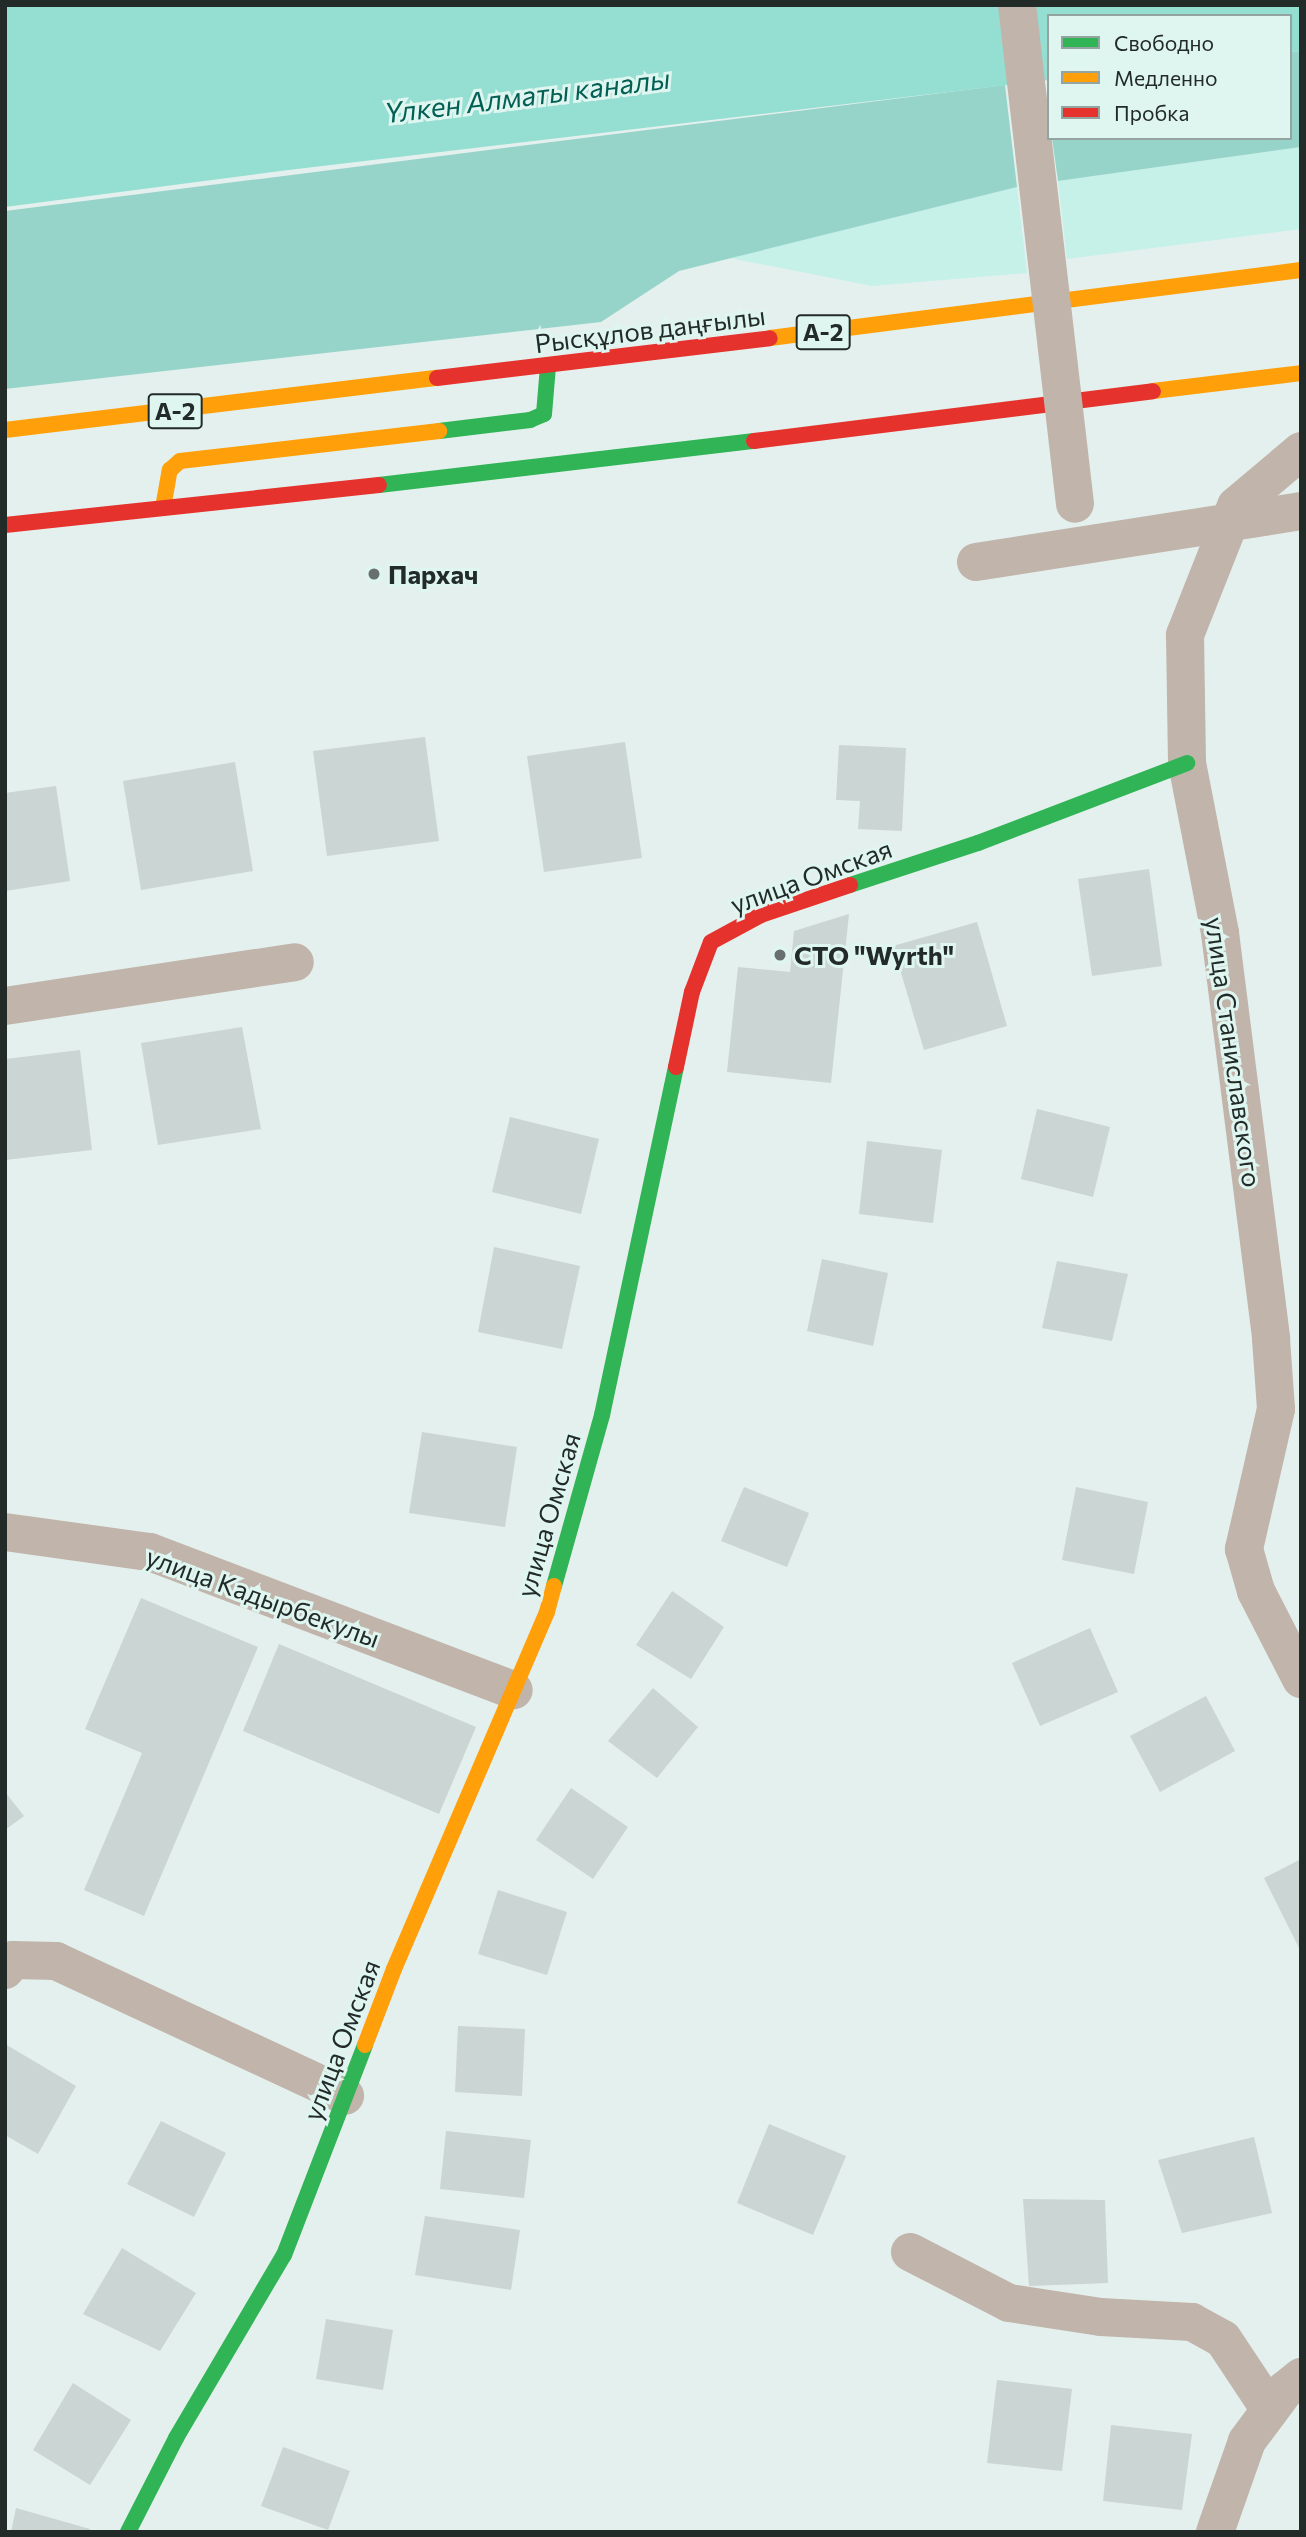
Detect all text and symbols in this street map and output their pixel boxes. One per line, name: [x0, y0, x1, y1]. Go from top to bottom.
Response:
legend: [1047, 14, 1292, 140]
text: Свободно: [1114, 30, 1214, 55]
water label: Үлкен Алматы каналы: [382, 61, 672, 129]
text: Медленно: [1114, 65, 1218, 90]
text: Пробка: [1114, 100, 1189, 125]
street label: Рысқұлов даңғылы: [533, 299, 767, 359]
road number: A-2: [795, 312, 851, 352]
road number: A-2: [147, 390, 203, 432]
place label: Пархач: [388, 558, 478, 590]
marker: Пархач: [366, 566, 382, 582]
street label: улица Омская: [726, 832, 896, 920]
street label: улица Станиславского: [1200, 915, 1268, 1189]
place label: СТО "Wyrth": [794, 939, 954, 971]
marker: СТО "Wyrth": [772, 947, 788, 963]
street label: улица Омская: [510, 1429, 586, 1601]
street label: улица Кадырбекулы: [142, 1540, 384, 1654]
street label: улица Омская: [296, 1955, 386, 2125]

